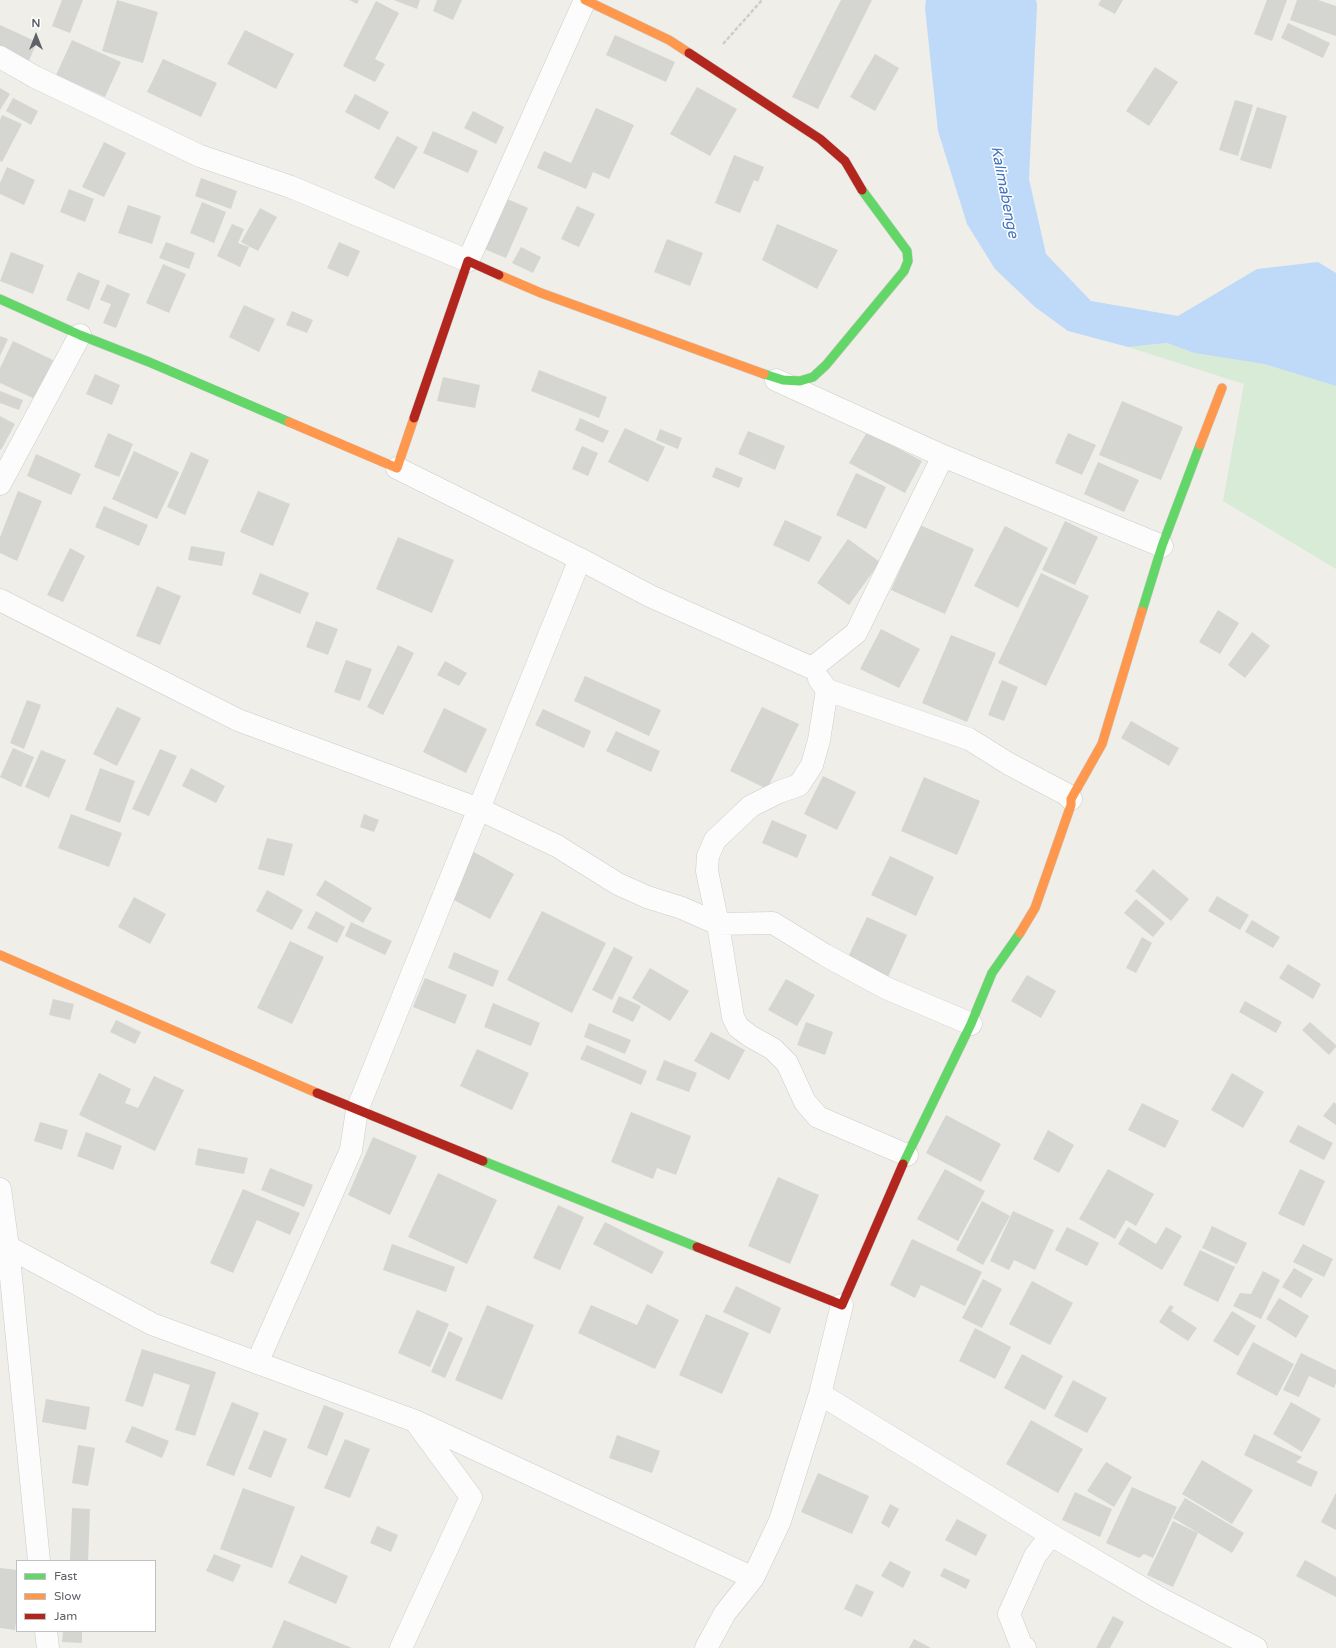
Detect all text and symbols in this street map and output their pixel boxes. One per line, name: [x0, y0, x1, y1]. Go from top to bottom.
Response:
north arrow: [16, 16, 56, 56]
text: N: [32, 17, 40, 30]
water label: Kalimabenge: [986, 145, 1022, 239]
legend: [16, 1560, 156, 1632]
text: Fast: [54, 1569, 77, 1583]
text: Slow: [54, 1589, 81, 1603]
text: Jam: [54, 1609, 77, 1623]

